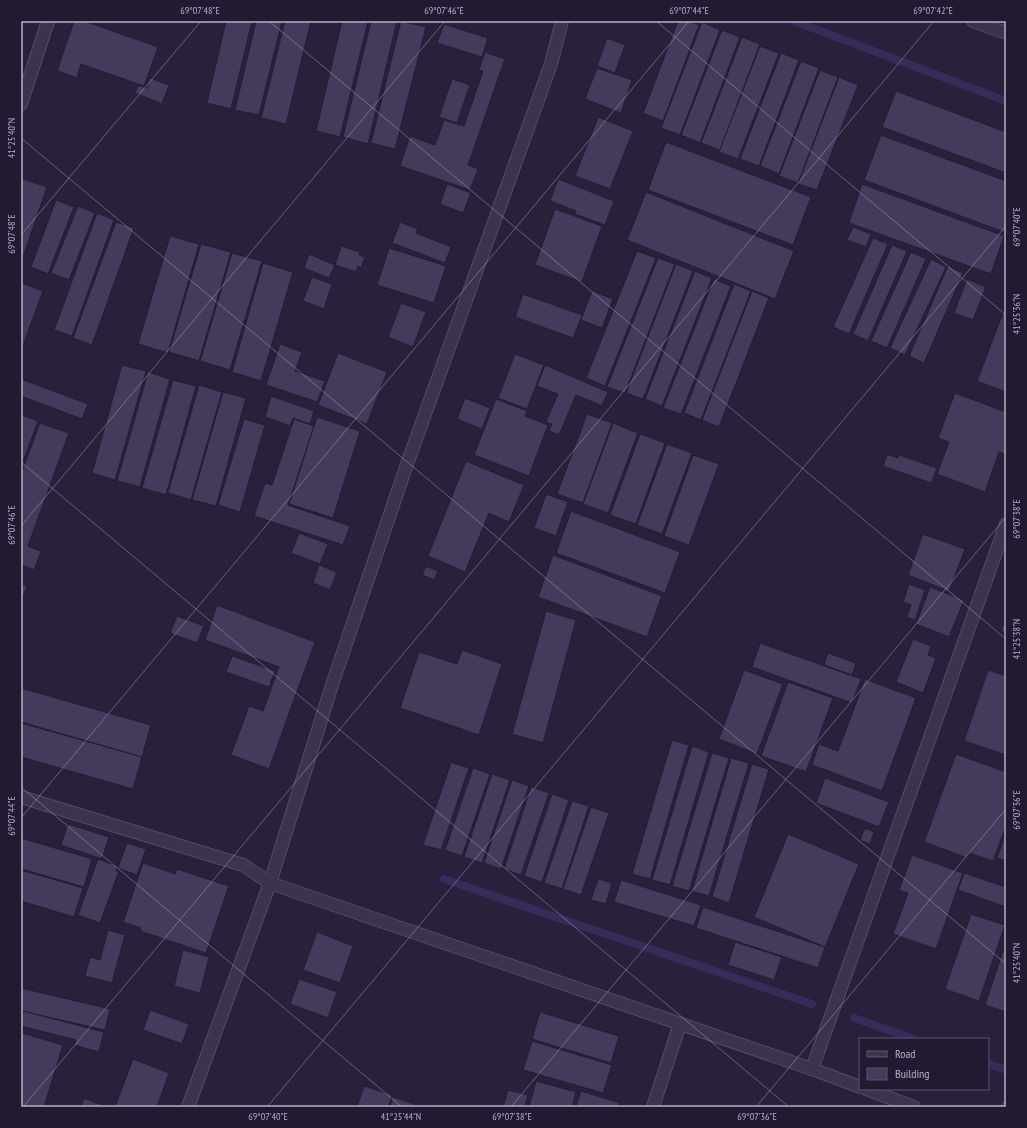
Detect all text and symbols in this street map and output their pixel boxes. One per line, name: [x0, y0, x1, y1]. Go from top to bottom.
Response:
text: 69°07'48"E: [180, 4, 220, 17]
text: 69°07'46"E: [424, 4, 464, 17]
text: 69°07'44"E: [669, 4, 709, 17]
text: 69°07'42"E: [913, 4, 953, 17]
text: 41°25'40"N: [5, 118, 18, 158]
text: 69°07'40"E: [1010, 207, 1023, 247]
text: 69°07'48"E: [5, 214, 18, 254]
text: 41°25'36"N: [1010, 294, 1023, 334]
text: 69°07'38"E: [1010, 499, 1023, 539]
text: 69°07'46"E: [5, 505, 18, 545]
text: 41°25'38"N: [1010, 619, 1023, 659]
text: 69°07'36"E: [1010, 790, 1023, 830]
text: 69°07'44"E: [5, 796, 18, 836]
text: 41°25'40"N: [1010, 943, 1023, 983]
legend: [859, 1038, 989, 1090]
text: Road: [895, 1046, 915, 1061]
text: Building: [895, 1066, 930, 1081]
text: 69°07'40"E: [248, 1110, 288, 1123]
text: 41°25'44"N: [381, 1110, 421, 1123]
text: 69°07'38"E: [492, 1110, 532, 1123]
text: 69°07'36"E: [737, 1110, 777, 1123]

